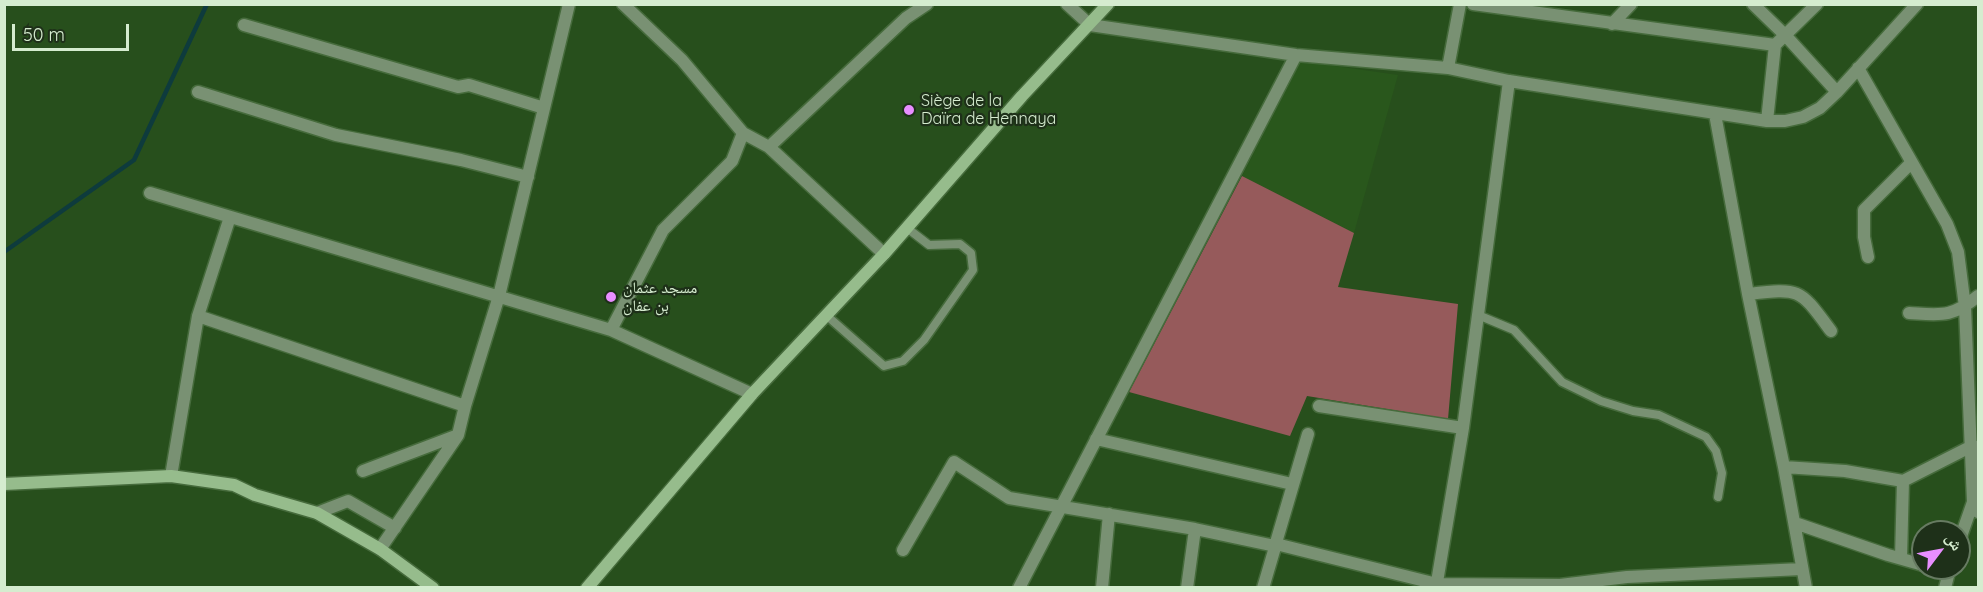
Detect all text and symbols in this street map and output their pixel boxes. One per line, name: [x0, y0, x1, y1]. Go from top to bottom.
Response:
scale bar: [15, 12, 132, 50]
text: 50 m: [23, 23, 65, 46]
place label: Siège de la Daïra de Hennaya: [921, 91, 1056, 129]
marker: Siège de la Daïra de Hennaya: [902, 103, 916, 117]
place label: مسجد عثمان بن عفان: [623, 278, 697, 316]
marker: مسجد عثمان بن عفان: [604, 290, 618, 304]
north arrow: [1911, 520, 1971, 580]
text: ش: [1942, 529, 1968, 554]

